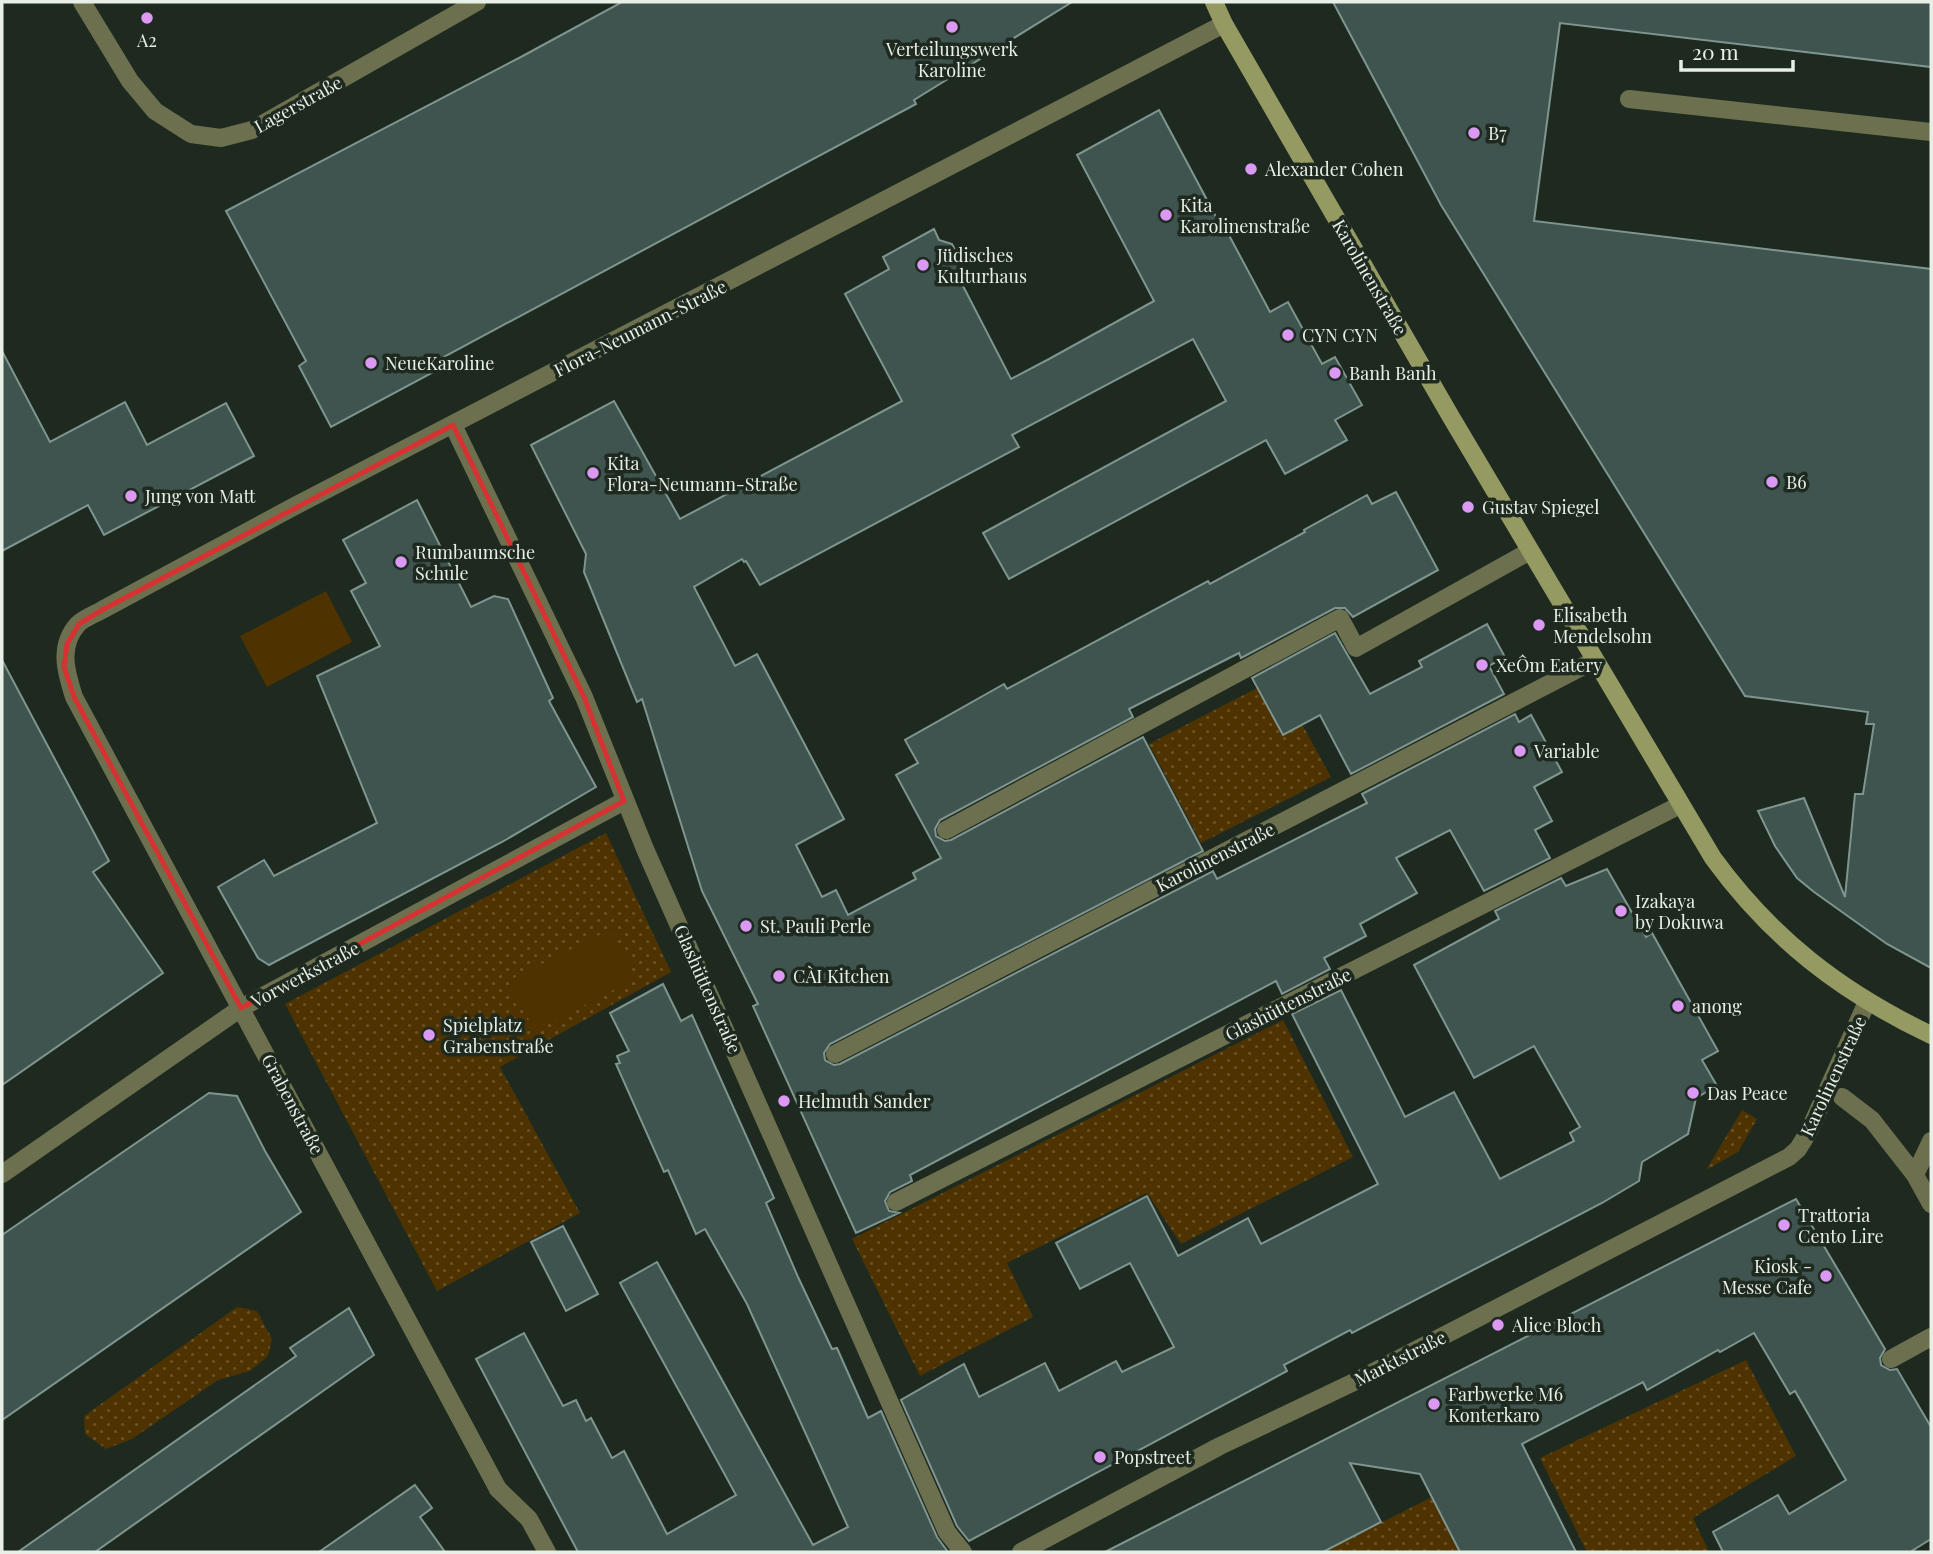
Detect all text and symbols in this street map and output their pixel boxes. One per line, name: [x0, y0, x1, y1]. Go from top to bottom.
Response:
marker: A2: [139, 10, 155, 26]
marker: Verteilungswerk Karoline: [944, 19, 960, 35]
place label: A2: [136, 28, 157, 52]
scale bar: [1681, 28, 1793, 72]
place label: Verteilungswerk Karoline: [885, 37, 1018, 82]
text: 20 m: [1692, 37, 1739, 65]
street label: Lagerstraße: [250, 70, 346, 138]
place label: B7: [1488, 121, 1507, 145]
marker: B7: [1466, 125, 1482, 141]
place label: Alexander Cohen: [1264, 157, 1404, 181]
marker: Alexander Cohen: [1243, 161, 1259, 177]
place label: Kita Karolinenstraße: [1180, 193, 1310, 238]
marker: Kita Karolinenstraße: [1158, 207, 1174, 223]
street label: Karolinenstraße: [1327, 215, 1413, 339]
place label: Jüdisches Kulturhaus: [936, 243, 1027, 288]
marker: Jüdisches Kulturhaus: [915, 257, 931, 273]
street label: Flora-Neumann-Straße: [550, 274, 730, 382]
place label: CYN CYN: [1302, 323, 1378, 347]
marker: CYN CYN: [1280, 327, 1296, 343]
place label: NeueKaroline: [385, 351, 494, 375]
marker: NeueKaroline: [363, 355, 379, 371]
place label: Banh Banh: [1349, 361, 1437, 385]
marker: Banh Banh: [1327, 365, 1343, 381]
place label: Kita Flora-Neumann-Straße: [607, 451, 798, 496]
marker: Kita Flora-Neumann-Straße: [585, 465, 601, 481]
place label: B6: [1786, 470, 1807, 494]
marker: B6: [1764, 474, 1780, 490]
place label: Jung von Matt: [144, 484, 256, 508]
marker: Jung von Matt: [123, 488, 139, 504]
place label: Gustav Spiegel: [1482, 495, 1599, 519]
marker: Gustav Spiegel: [1460, 499, 1476, 515]
place label: Rumbaumsche Schule: [415, 540, 535, 585]
marker: Rumbaumsche Schule: [393, 554, 409, 570]
place label: Elisabeth Mendelsohn: [1553, 603, 1652, 648]
marker: Elisabeth Mendelsohn: [1531, 617, 1547, 633]
place label: XeÔm Eatery: [1496, 653, 1602, 677]
marker: XeÔm Eatery: [1474, 657, 1490, 673]
place label: Variable: [1533, 739, 1599, 763]
marker: Variable: [1512, 743, 1528, 759]
street label: Karolinenstraße: [1152, 817, 1278, 897]
place label: Izakaya by Dokuwa: [1635, 889, 1724, 934]
marker: Izakaya by Dokuwa: [1613, 903, 1629, 919]
place label: St. Pauli Perle: [760, 914, 871, 938]
marker: St. Pauli Perle: [738, 918, 754, 934]
street label: Glashüttenstraße: [669, 921, 747, 1057]
street label: Vorwerkstraße: [246, 935, 363, 1013]
street label: Glashüttenstraße: [1221, 962, 1355, 1046]
place label: CÀI Kitchen: [793, 964, 890, 988]
marker: CÀI Kitchen: [771, 968, 787, 984]
place label: anong: [1692, 994, 1742, 1018]
marker: anong: [1670, 998, 1686, 1014]
street label: Karolinenstraße: [1795, 1012, 1871, 1140]
place label: Spielplatz Grabenstraße: [443, 1013, 554, 1058]
marker: Spielplatz Grabenstraße: [421, 1027, 437, 1043]
street label: Grabenstraße: [256, 1050, 330, 1158]
place label: Das Peace: [1707, 1081, 1788, 1105]
marker: Das Peace: [1685, 1085, 1701, 1101]
place label: Helmuth Sander: [798, 1089, 930, 1113]
marker: Helmuth Sander: [776, 1093, 792, 1109]
place label: Trattoria Cento Lire: [1798, 1203, 1884, 1248]
marker: Trattoria Cento Lire: [1776, 1217, 1792, 1233]
place label: Kiosk - Messe Cafe: [1722, 1254, 1812, 1299]
marker: Kiosk - Messe Cafe: [1818, 1268, 1834, 1284]
place label: Alice Bloch: [1511, 1313, 1602, 1337]
marker: Alice Bloch: [1490, 1317, 1506, 1333]
street label: Marktstraße: [1350, 1325, 1450, 1391]
place label: Farbwerke M6 Konterkaro: [1448, 1382, 1563, 1427]
marker: Farbwerke M6 Konterkaro: [1426, 1396, 1442, 1412]
place label: Popstreet: [1114, 1445, 1192, 1469]
marker: Popstreet: [1092, 1449, 1108, 1465]

